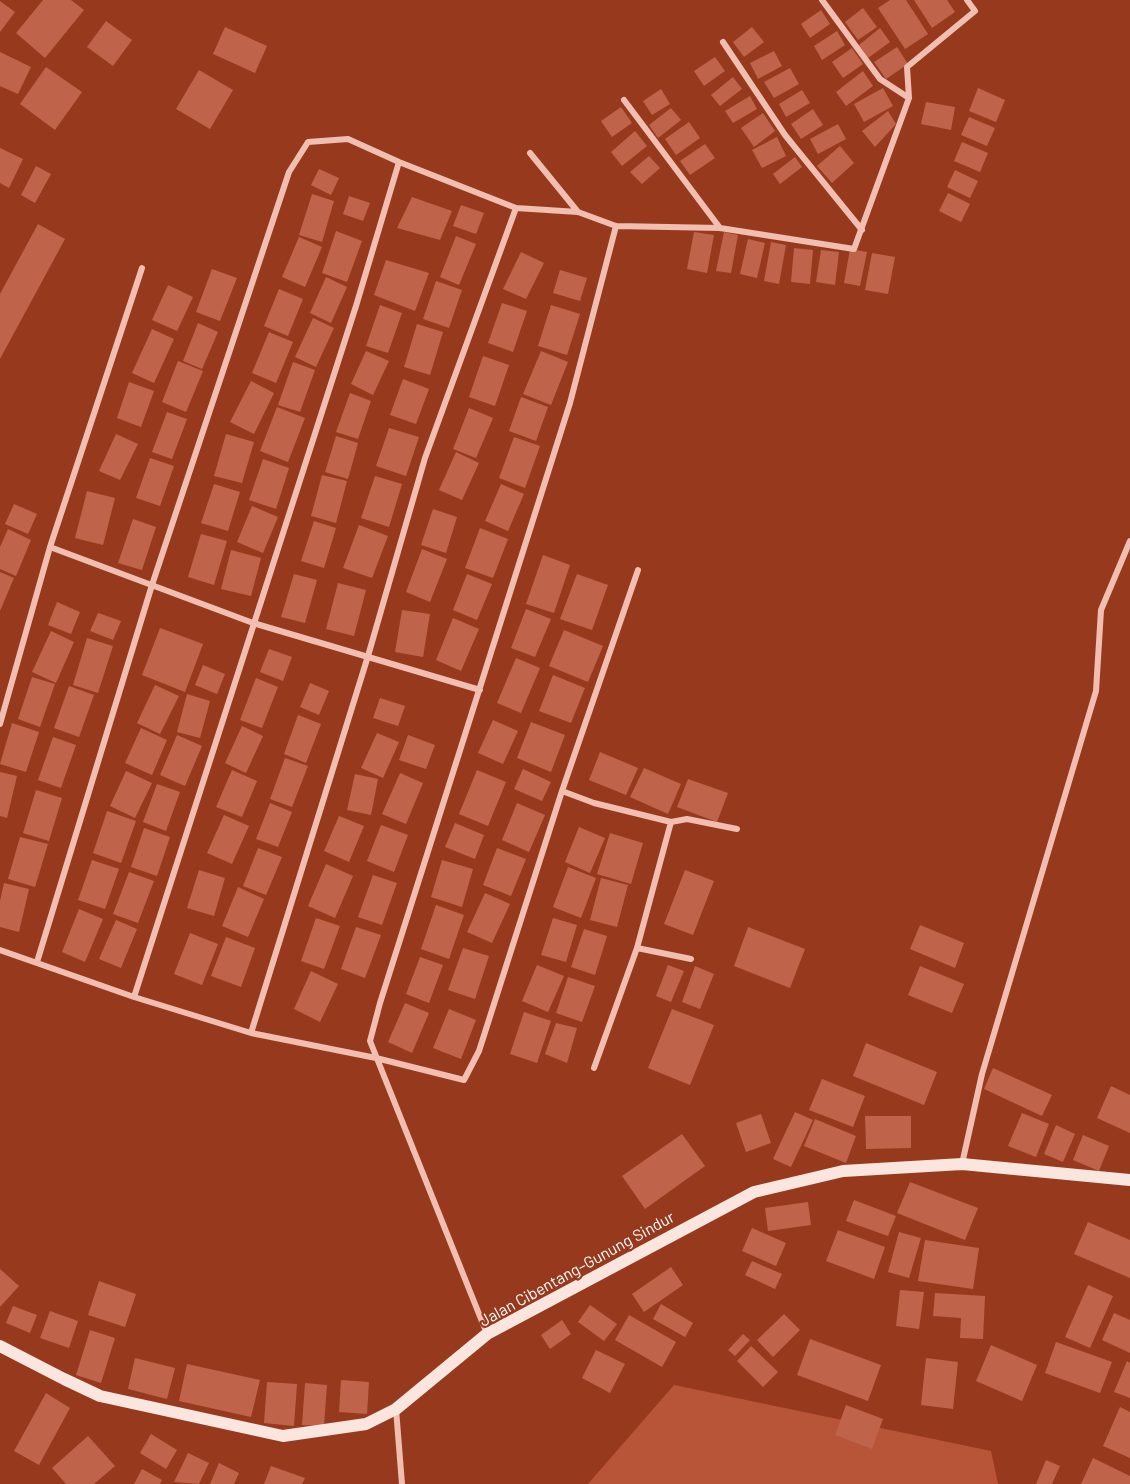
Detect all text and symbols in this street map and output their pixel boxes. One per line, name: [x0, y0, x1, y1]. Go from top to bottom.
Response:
street label: Jalan Cibentang–Gunung Sindur: [476, 1207, 678, 1331]

